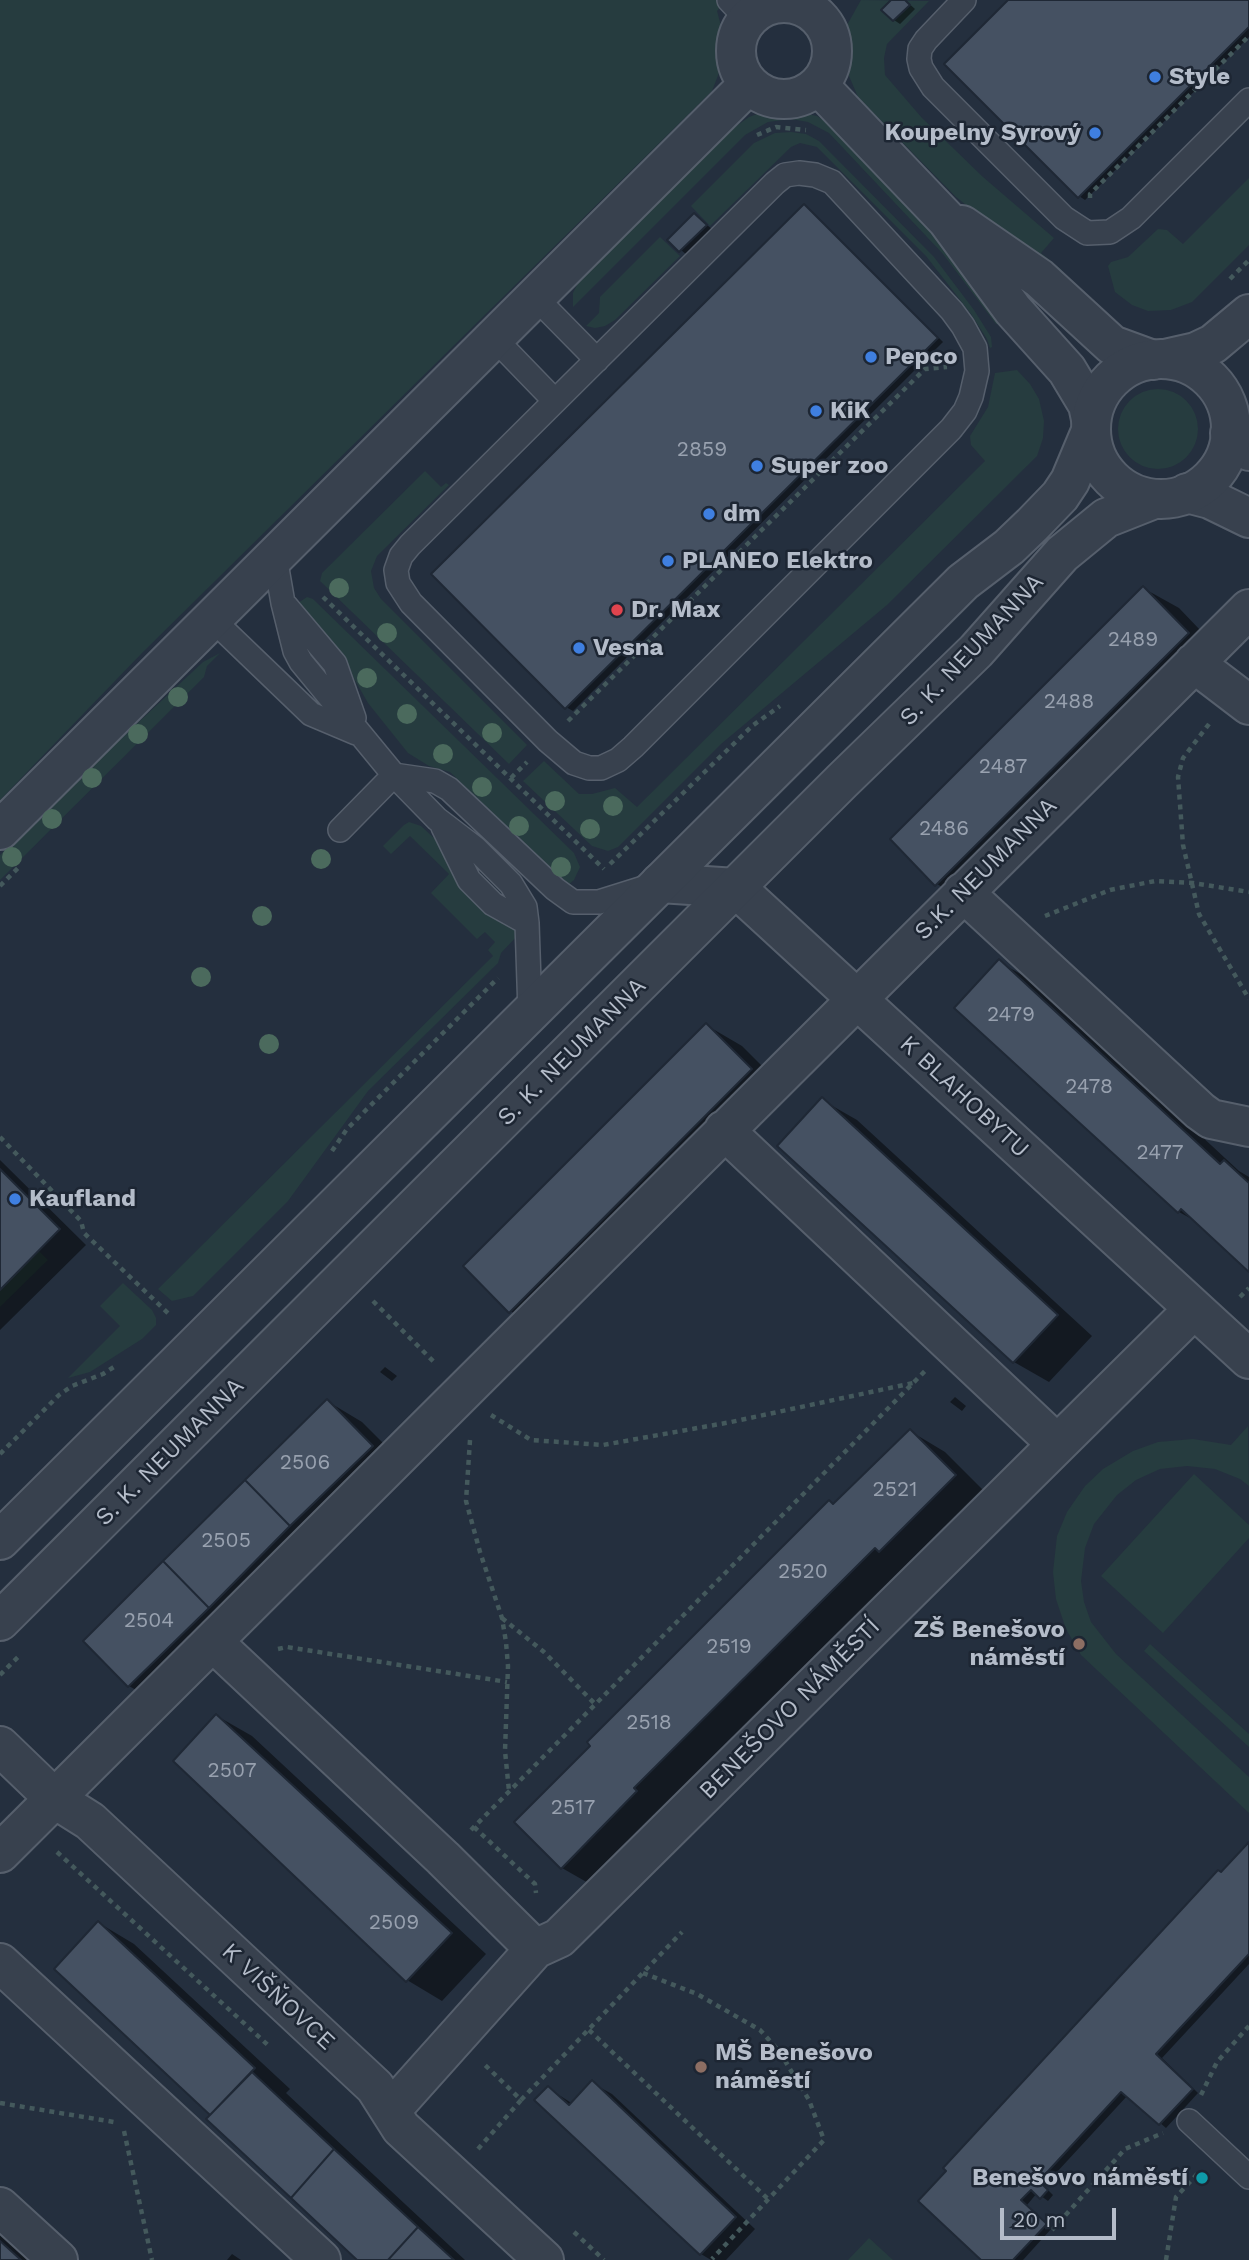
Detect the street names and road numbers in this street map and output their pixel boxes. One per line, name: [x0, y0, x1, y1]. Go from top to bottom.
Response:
street label: S. K. NEUMANNA: [894, 568, 1050, 732]
street label: S.K. NEUMANNA: [909, 792, 1063, 946]
street label: S. K. NEUMANNA: [492, 972, 652, 1132]
street label: K BLAHOBYTU: [894, 1030, 1034, 1164]
street label: S. K. NEUMANNA: [90, 1372, 250, 1532]
street label: BENEŠOVO NÁMĚSTÍ: [694, 1613, 886, 1805]
street label: K VIŠŇOVCE: [215, 1937, 341, 2057]

